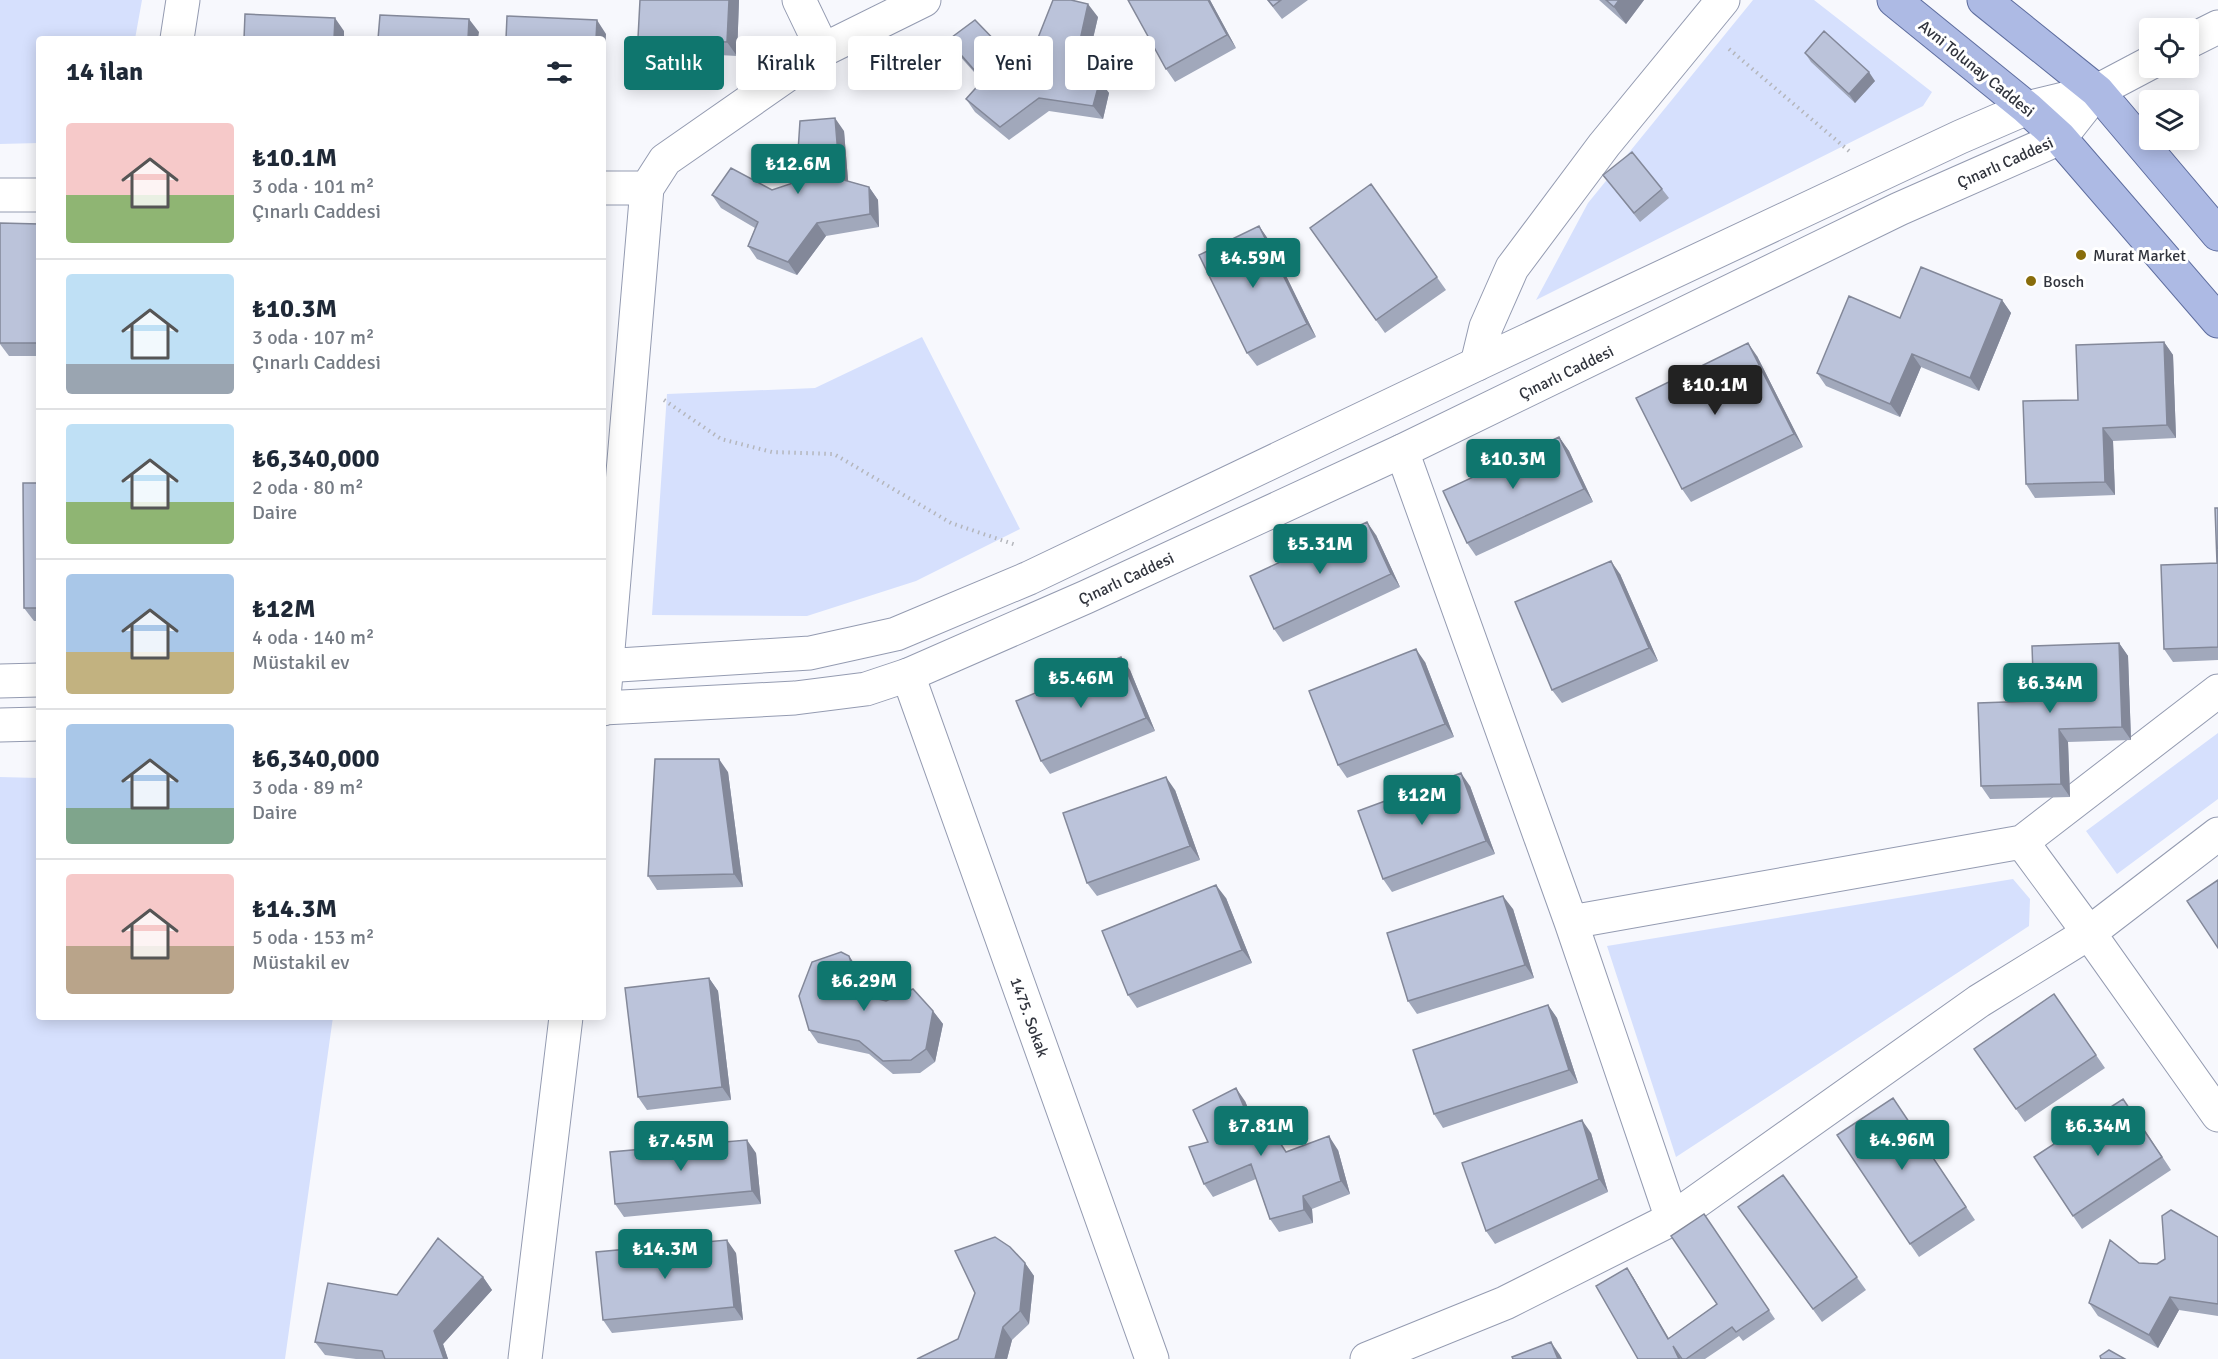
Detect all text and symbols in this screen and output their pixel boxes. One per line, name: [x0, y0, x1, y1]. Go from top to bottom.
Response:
street label: Avni Tolunay Caddesi: [1914, 16, 2038, 122]
map controls: [2139, 18, 2199, 150]
button: locate: [2139, 18, 2199, 78]
chip: Satılık: [624, 36, 724, 90]
chip: Kiralık: [736, 36, 836, 90]
chip: Filtreler: [848, 36, 962, 90]
chip: Yeni: [974, 36, 1053, 90]
chip: Daire: [1065, 36, 1155, 90]
text: 14 ilan: [66, 56, 143, 88]
icon: filters: [543, 56, 576, 89]
button: layers: [2139, 90, 2199, 150]
street label: Çınarlı Caddesi: [1954, 133, 2057, 193]
text: ₺10.1M: [252, 142, 337, 174]
pin: ₺12.6M: [749, 144, 847, 195]
icon: home: [114, 147, 186, 219]
text: ₺12.6M: [765, 151, 831, 176]
text: 3 oda · 101 m²: [252, 174, 374, 199]
text: Çınarlı Caddesi: [252, 199, 381, 224]
pin: ₺4.59M: [1204, 238, 1302, 289]
text: ₺4.59M: [1220, 245, 1286, 270]
place label: Murat Market: [2093, 246, 2186, 266]
marker: Murat Market: [2074, 248, 2088, 262]
place label: Bosch: [2043, 272, 2084, 292]
marker: Bosch: [2024, 274, 2038, 288]
text: ₺10.3M: [252, 293, 337, 325]
icon: home: [114, 298, 186, 370]
text: 3 oda · 107 m²: [252, 325, 374, 350]
street label: Çınarlı Caddesi: [1516, 341, 1617, 404]
text: Çınarlı Caddesi: [252, 350, 381, 375]
pin: ₺10.1M: [1666, 365, 1764, 416]
text: ₺10.1M: [1682, 372, 1748, 397]
pin: ₺10.3M: [1464, 439, 1562, 490]
text: ₺6,340,000: [252, 443, 380, 475]
text: ₺10.3M: [1480, 446, 1546, 471]
icon: home: [114, 448, 186, 520]
text: 2 oda · 80 m²: [252, 475, 364, 500]
text: Daire: [252, 500, 297, 525]
pin: ₺5.31M: [1271, 524, 1369, 575]
text: ₺5.31M: [1287, 531, 1353, 556]
street label: Çınarlı Caddesi: [1075, 548, 1177, 610]
text: ₺12M: [252, 593, 316, 625]
icon: home: [114, 598, 186, 670]
text: 4 oda · 140 m²: [252, 625, 374, 650]
text: Müstakil ev: [252, 650, 349, 675]
pin: ₺5.46M: [1032, 658, 1130, 709]
pin: ₺6.34M: [2001, 663, 2099, 714]
text: ₺5.46M: [1048, 665, 1114, 690]
text: ₺6.34M: [2017, 670, 2083, 695]
text: ₺6,340,000: [252, 743, 380, 775]
icon: home: [114, 748, 186, 820]
text: 3 oda · 89 m²: [252, 775, 364, 800]
pin: ₺12M: [1386, 775, 1458, 826]
text: ₺12M: [1397, 782, 1447, 807]
text: Daire: [252, 800, 297, 825]
text: ₺14.3M: [252, 893, 337, 925]
icon: home: [114, 898, 186, 970]
text: 5 oda · 153 m²: [252, 925, 374, 950]
text: Müstakil ev: [252, 950, 349, 975]
pin: ₺6.29M: [815, 961, 913, 1012]
text: ₺6.29M: [831, 968, 897, 993]
street label: 1475. Sokak: [1005, 975, 1053, 1060]
pin: ₺7.81M: [1212, 1106, 1310, 1157]
pin: ₺6.34M: [2049, 1106, 2147, 1157]
text: ₺7.81M: [1228, 1113, 1294, 1138]
text: ₺6.34M: [2065, 1113, 2131, 1138]
pin: ₺4.96M: [1853, 1120, 1951, 1171]
pin: ₺7.45M: [632, 1121, 730, 1172]
text: ₺4.96M: [1869, 1127, 1935, 1152]
text: ₺7.45M: [648, 1128, 714, 1153]
pin: ₺14.3M: [616, 1229, 714, 1280]
text: ₺14.3M: [632, 1236, 698, 1261]

